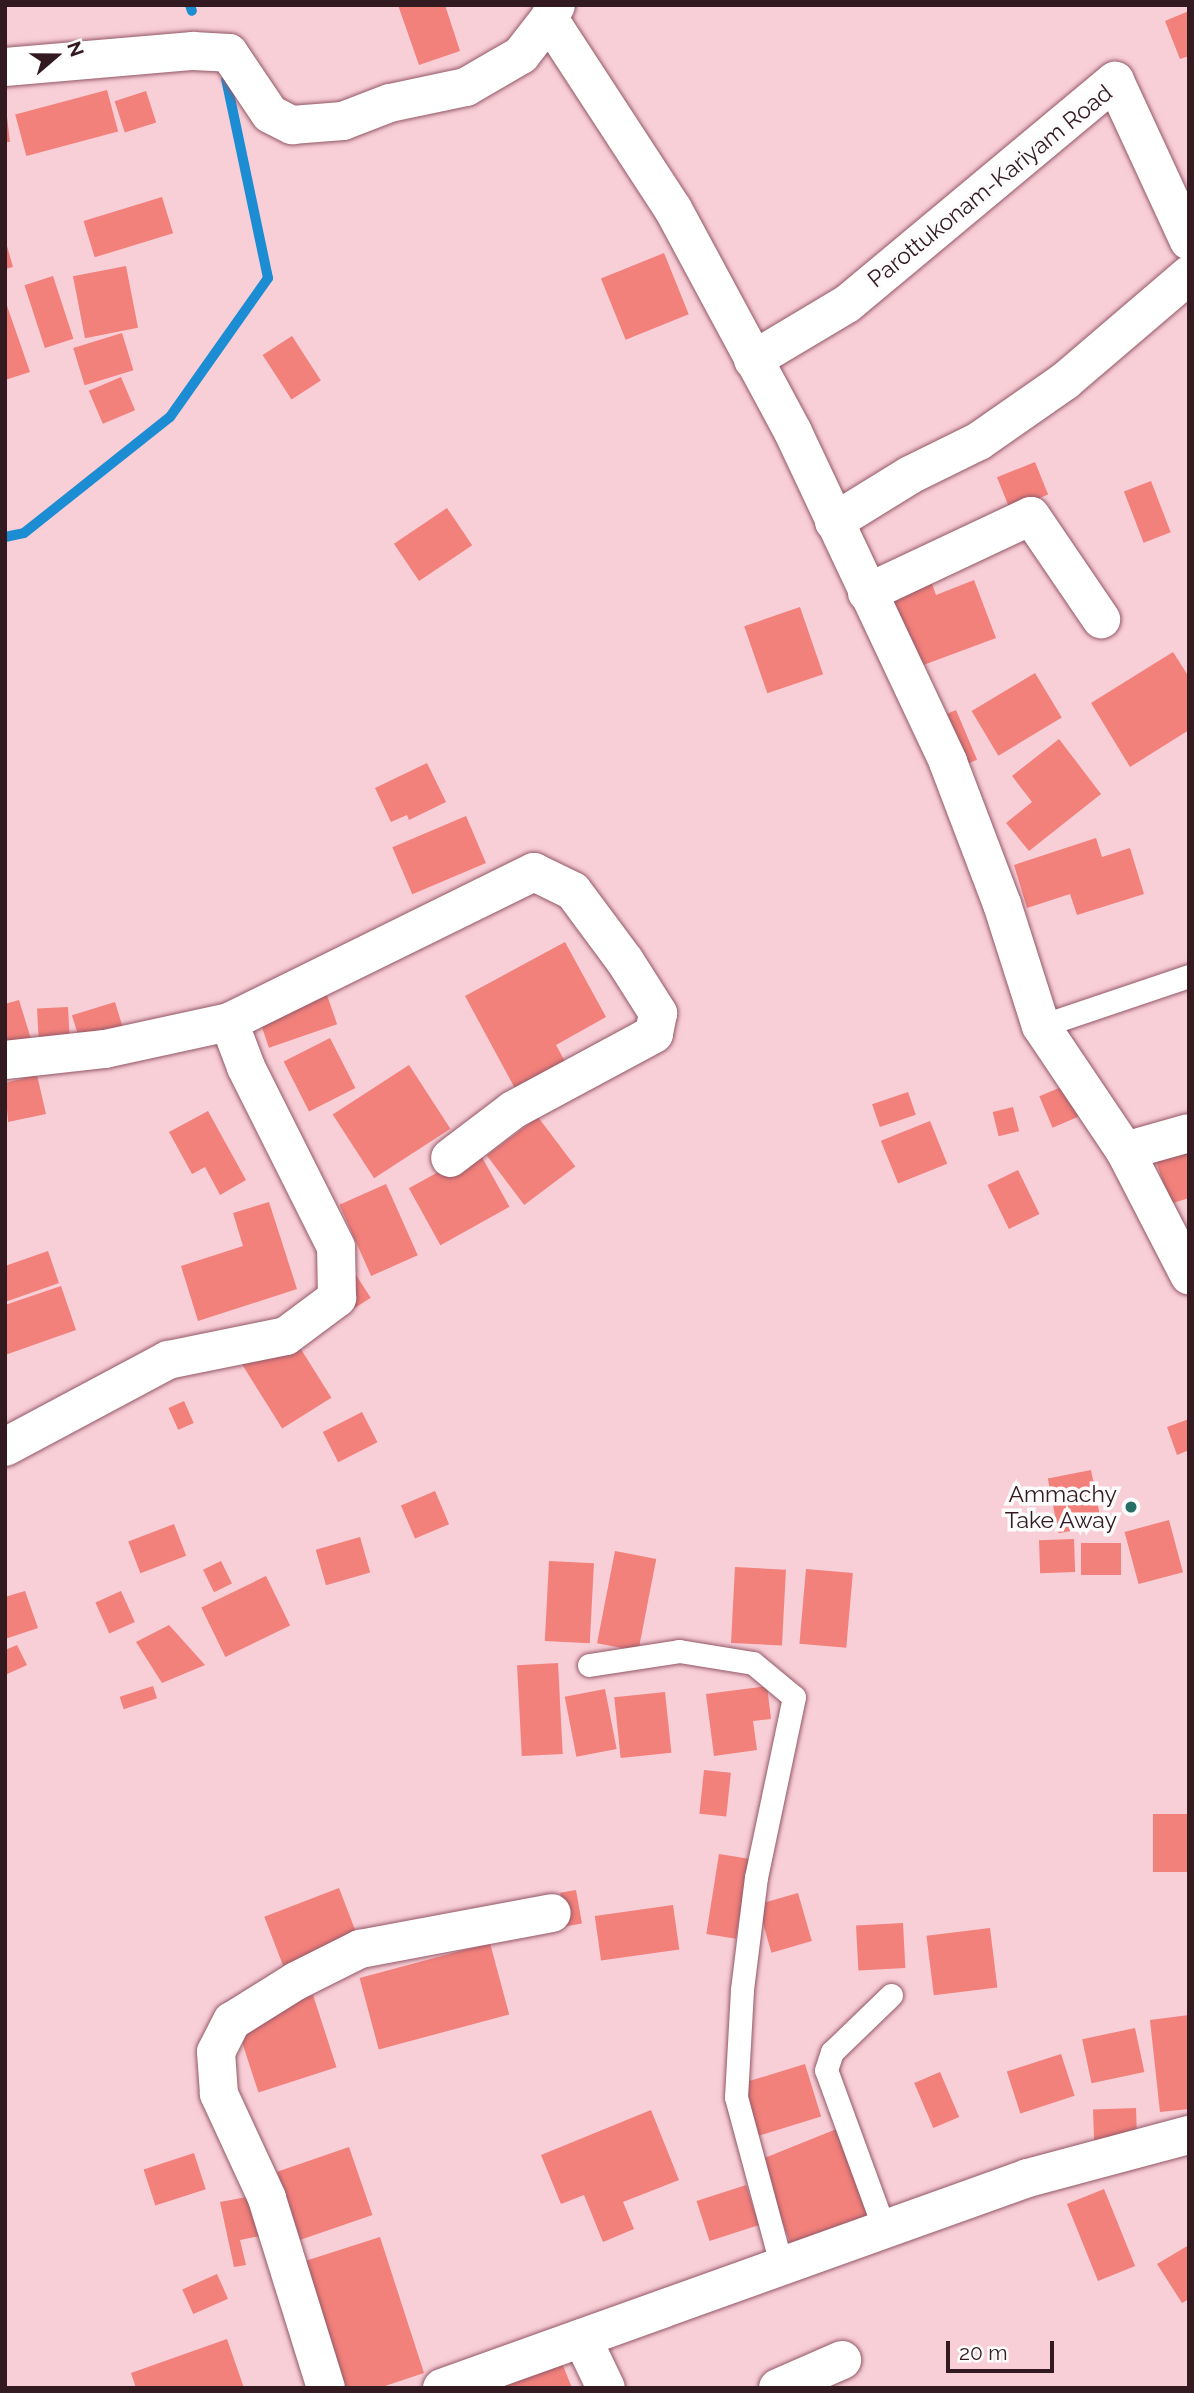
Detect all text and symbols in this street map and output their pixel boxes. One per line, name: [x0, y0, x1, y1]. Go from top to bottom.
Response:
north arrow: [21, 21, 91, 91]
text: N: [63, 38, 89, 59]
street label: Parottukonam-Kariyam Road: [862, 79, 1118, 293]
place label: Ammachy Take Away: [1004, 1480, 1117, 1534]
marker: Ammachy Take Away: [1123, 1499, 1139, 1515]
scale bar: [949, 2326, 1058, 2370]
text: 20 m: [959, 2340, 1007, 2365]

